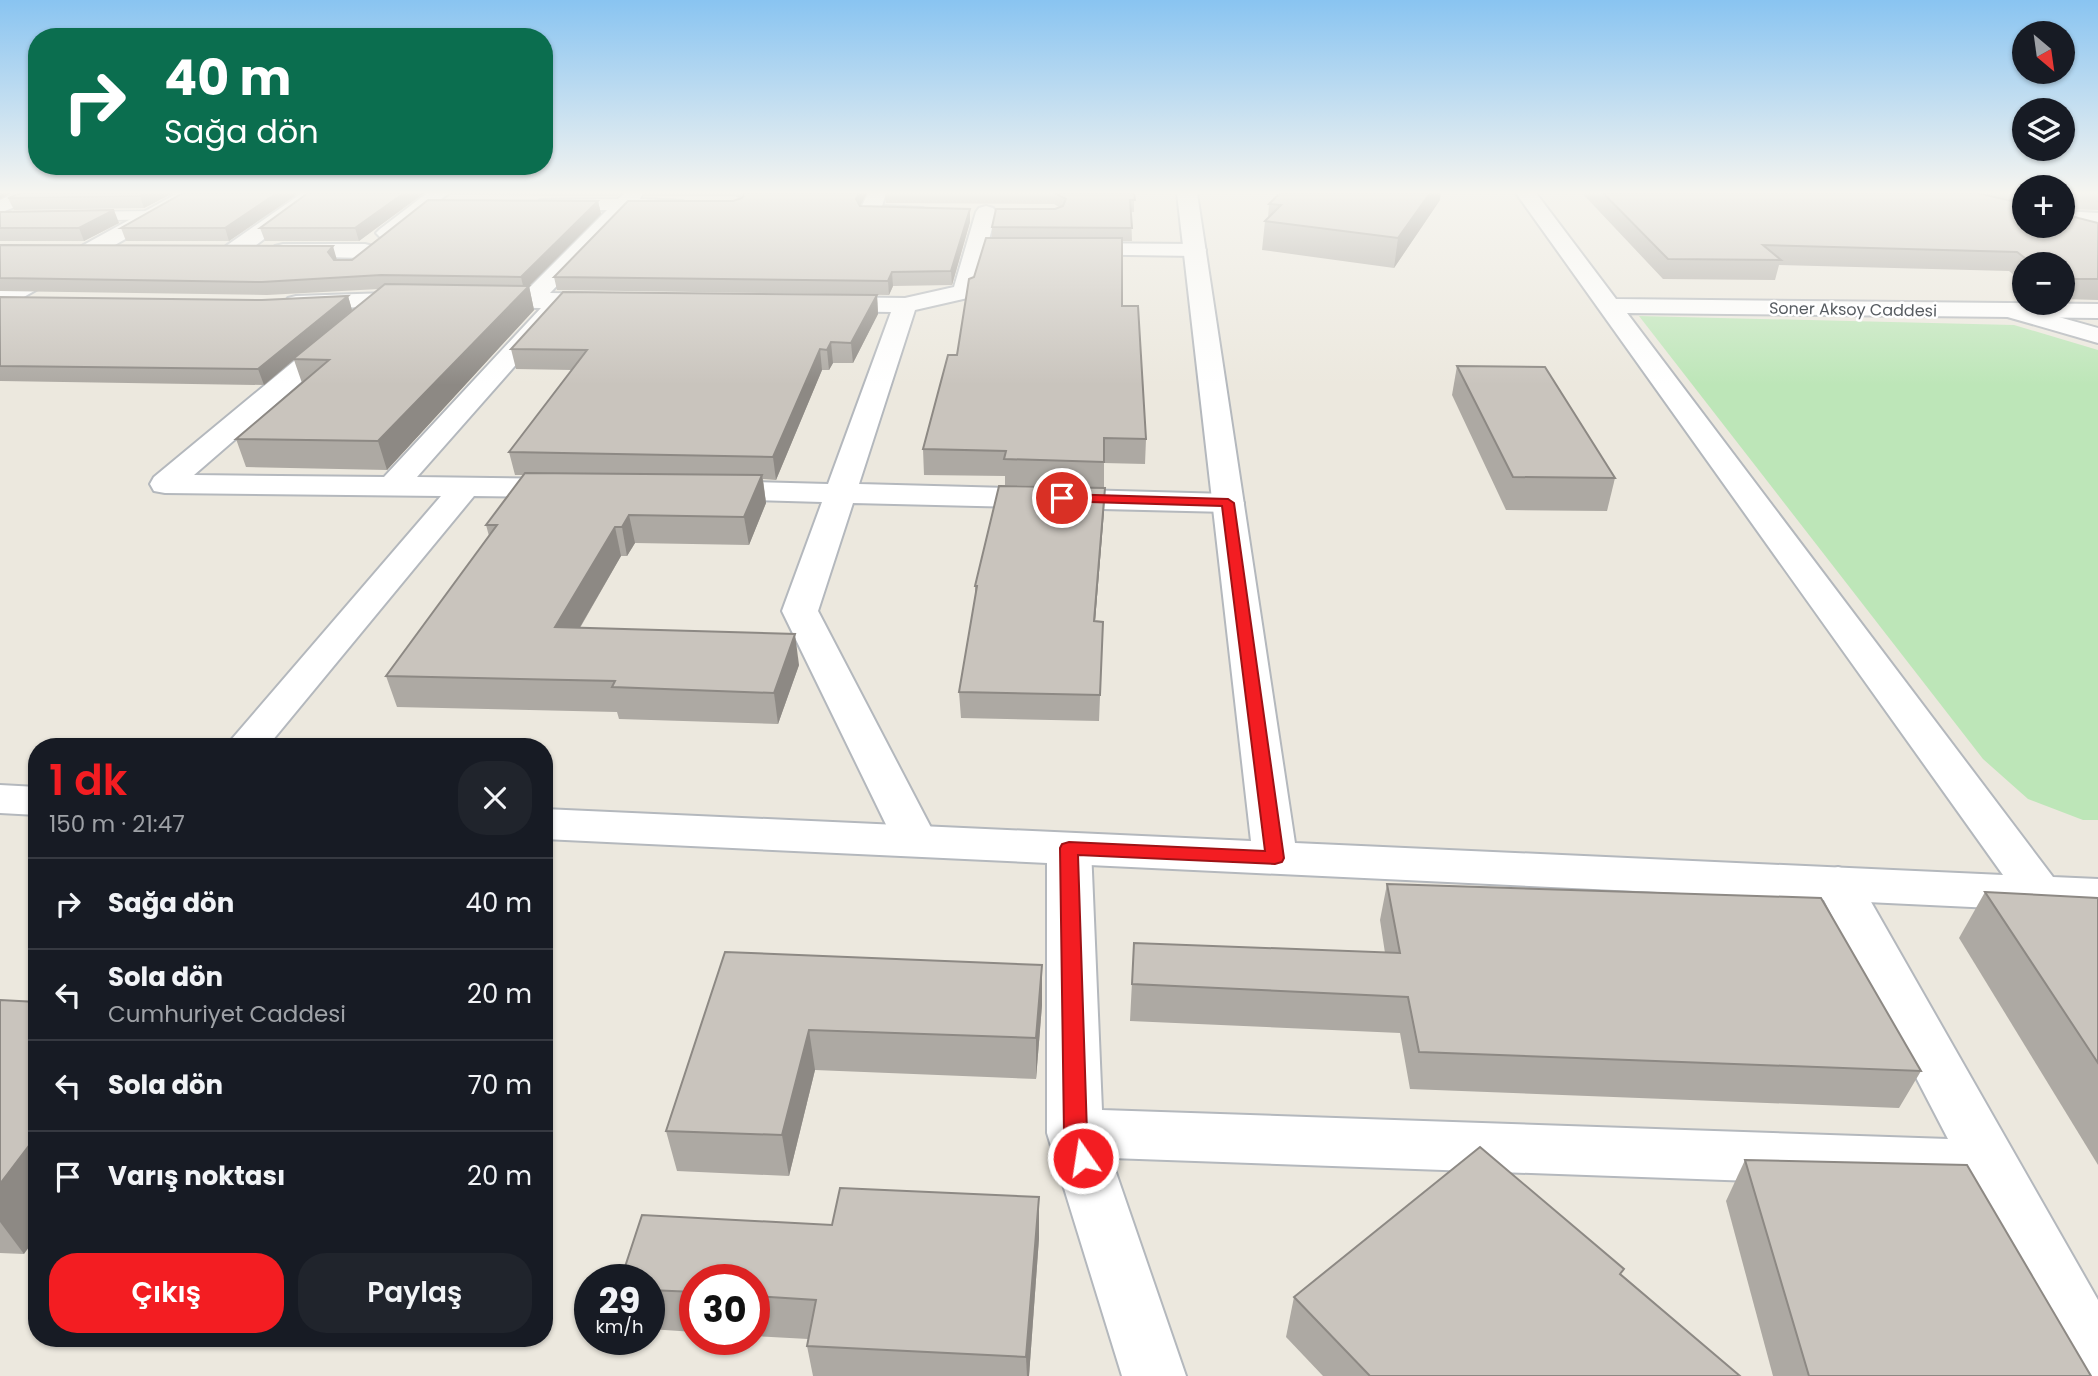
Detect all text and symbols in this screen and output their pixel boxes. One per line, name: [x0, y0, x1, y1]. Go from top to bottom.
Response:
north arrow: [2012, 21, 2076, 84]
map controls: [2012, 21, 2075, 315]
text: 40 m: [164, 44, 291, 112]
icon: right: [49, 56, 140, 147]
button: layers: [2012, 98, 2075, 161]
text: Sağa dön: [164, 109, 319, 154]
button: +: [2012, 175, 2075, 238]
button: −: [2012, 252, 2075, 315]
street label: Soner Aksoy Caddesi: [1769, 297, 1937, 322]
pin: [1032, 468, 1092, 528]
icon: arrive: [1043, 479, 1081, 517]
text: 1 dk: [49, 751, 127, 810]
button: close: [458, 761, 532, 835]
text: 150 m · 21:47: [49, 808, 185, 840]
icon: right: [49, 885, 87, 923]
text: Sağa dön: [108, 885, 234, 921]
text: 40 m: [466, 885, 532, 921]
text: Sola dön: [108, 959, 223, 995]
icon: left: [49, 976, 87, 1014]
text: 20 m: [467, 976, 532, 1012]
text: Cumhuriyet Caddesi: [108, 998, 346, 1030]
icon: left: [49, 1067, 87, 1105]
text: Sola dön: [108, 1067, 223, 1103]
text: 70 m: [468, 1067, 532, 1103]
position arrow: [1046, 1121, 1120, 1195]
icon: arrive: [49, 1158, 87, 1196]
text: Varış noktası: [108, 1158, 285, 1194]
text: 20 m: [467, 1158, 532, 1194]
button: Çıkış: [49, 1253, 284, 1333]
button: Paylaş: [298, 1253, 532, 1333]
speed limit sign: 30: [679, 1264, 770, 1355]
text: 29: [599, 1276, 640, 1325]
text: km/h: [596, 1314, 643, 1339]

